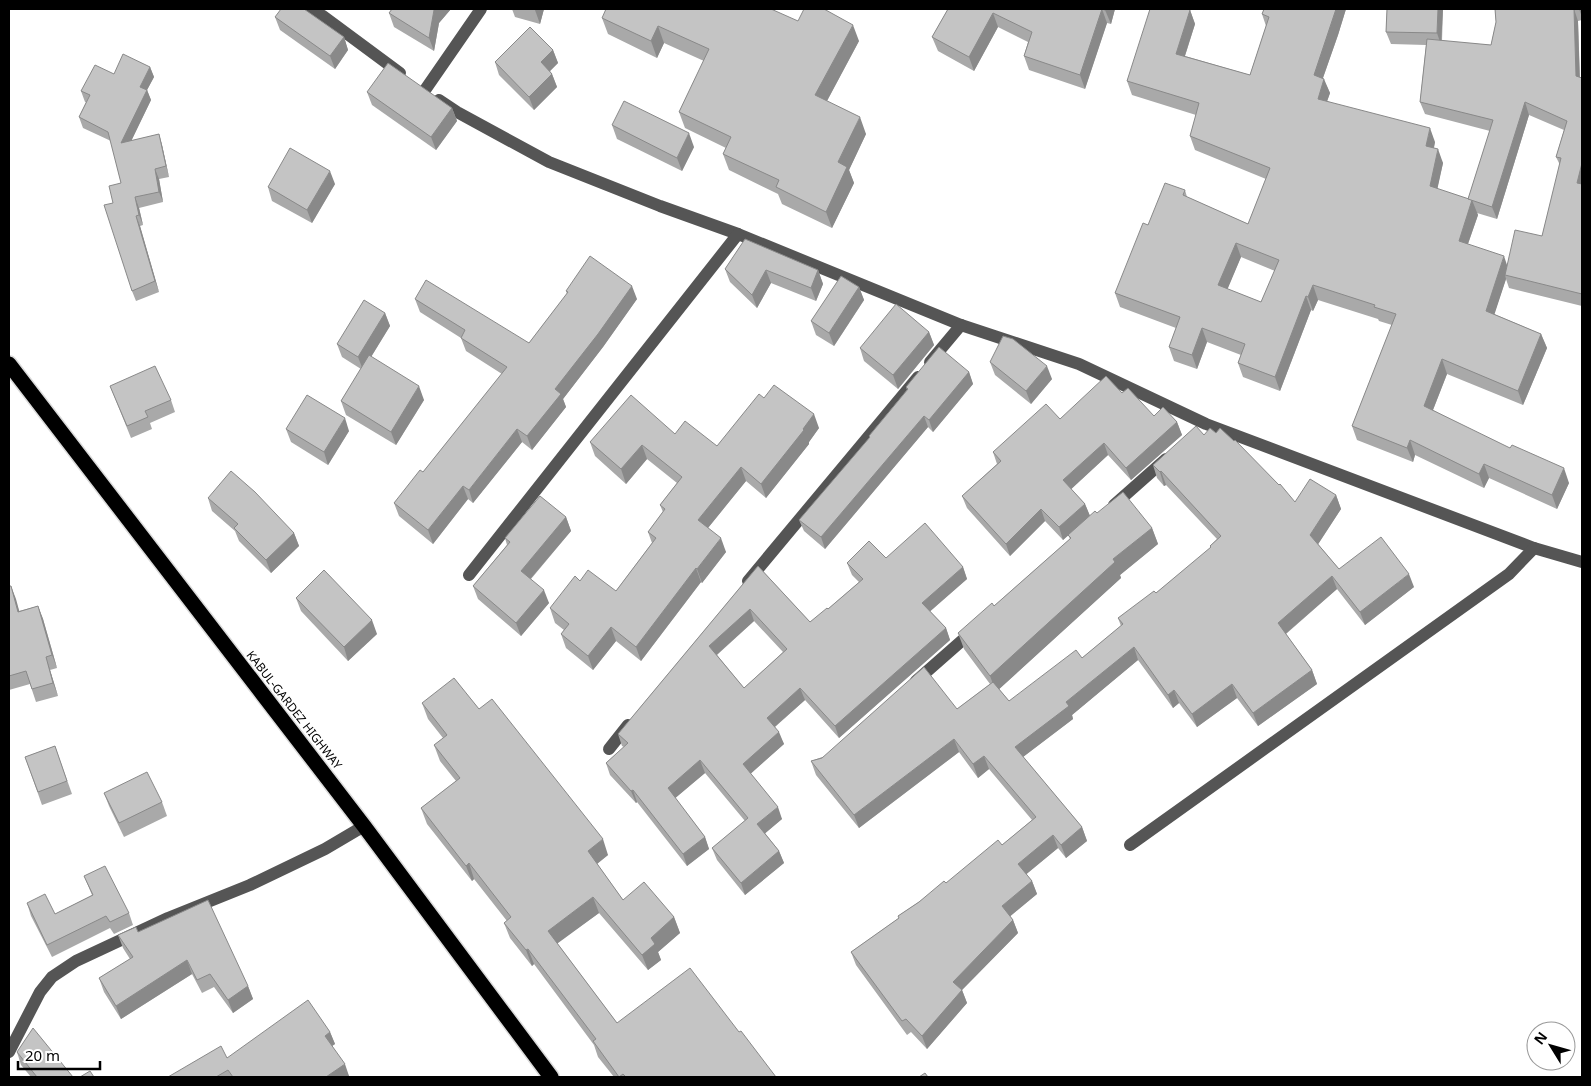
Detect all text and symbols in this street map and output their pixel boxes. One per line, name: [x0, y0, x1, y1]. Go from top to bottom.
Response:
street label: KABUL-GARDEZ HIGHWAY: [243, 647, 346, 773]
north arrow: [1526, 1021, 1576, 1071]
text: N: [1529, 1028, 1551, 1048]
scale bar: [18, 1038, 100, 1070]
text: 20 m: [25, 1045, 60, 1065]

